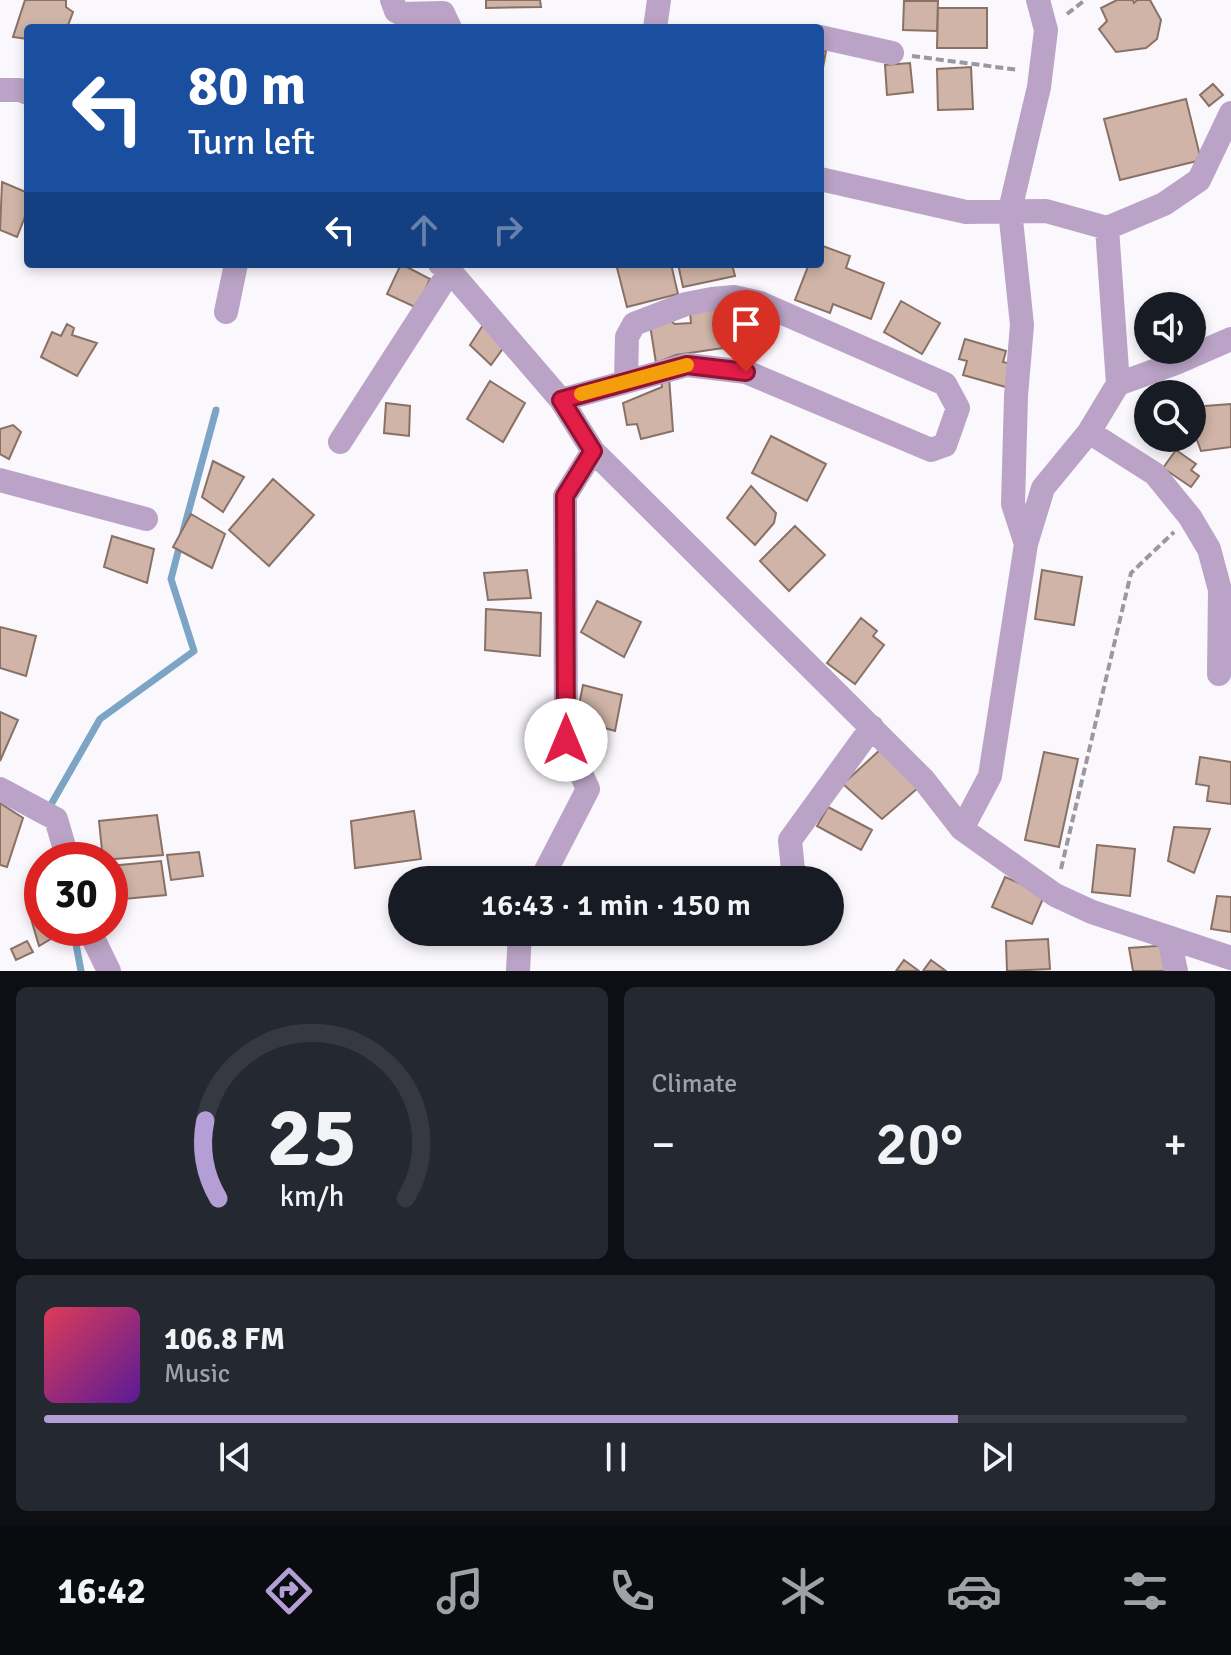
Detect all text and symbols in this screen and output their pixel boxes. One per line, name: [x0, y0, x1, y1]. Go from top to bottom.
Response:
text: 80 m: [188, 51, 306, 120]
icon: left: [56, 56, 160, 160]
text: Turn left: [188, 120, 315, 165]
icon: left: [318, 208, 362, 252]
icon: ahead: [402, 208, 446, 252]
icon: right: [486, 208, 530, 252]
pin: [712, 290, 780, 372]
map controls: [1134, 292, 1206, 452]
button: sound: [1134, 292, 1206, 364]
icon: arrive: [724, 302, 768, 346]
button: search: [1134, 380, 1206, 452]
position arrow: [524, 698, 608, 782]
speed limit sign: 30: [24, 842, 128, 946]
text: 16:43 · 1 min · 150 m: [481, 887, 751, 924]
text: Climate: [652, 1068, 737, 1100]
text: 25: [267, 1087, 357, 1189]
text: 20°: [875, 1108, 963, 1182]
text: −: [652, 1118, 675, 1172]
text: +: [1163, 1118, 1187, 1172]
text: km/h: [279, 1179, 344, 1214]
text: 106.8 FM: [164, 1321, 285, 1358]
text: Music: [164, 1358, 230, 1390]
icon: previous: [213, 1435, 257, 1479]
icon: pause: [594, 1435, 638, 1479]
icon: next: [975, 1435, 1019, 1479]
icon: directions: [261, 1563, 317, 1619]
icon: music: [432, 1563, 488, 1619]
icon: phone: [604, 1563, 660, 1619]
icon: climate: [775, 1563, 831, 1619]
icon: car: [946, 1563, 1002, 1619]
icon: filters: [1117, 1563, 1173, 1619]
text: 16:42: [58, 1569, 146, 1614]

